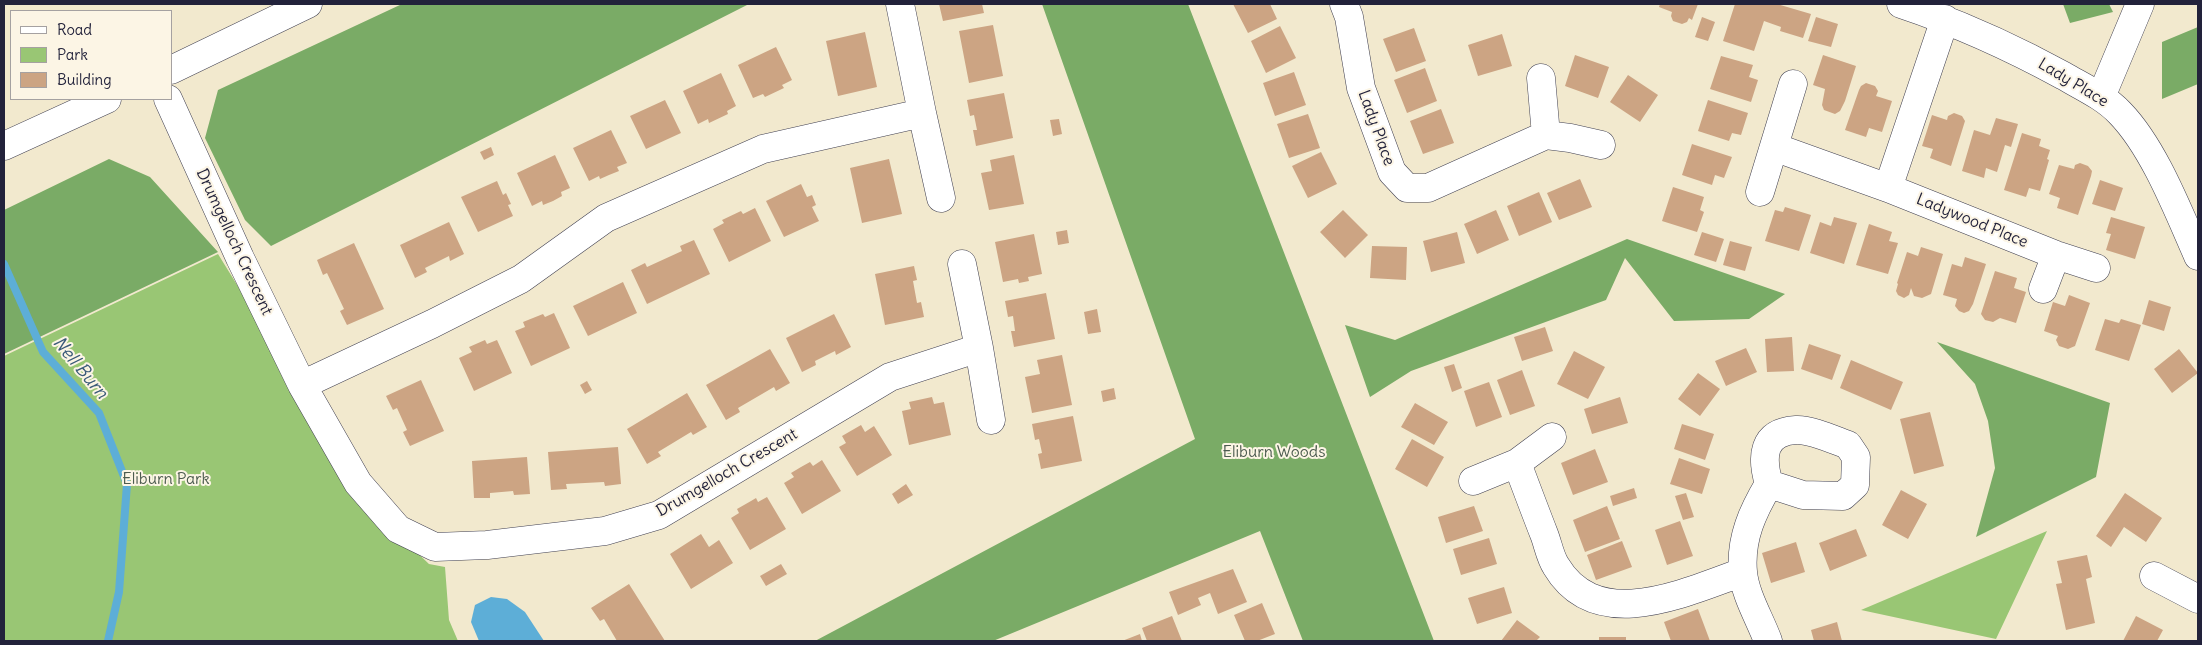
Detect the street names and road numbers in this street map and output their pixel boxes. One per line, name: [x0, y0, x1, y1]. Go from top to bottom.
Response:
street label: Lady Place: [2034, 55, 2112, 111]
street label: Lady Place: [1354, 88, 1398, 168]
street label: Drumgelloch Crescent: [192, 166, 276, 318]
street label: Ladywood Place: [1913, 190, 2031, 252]
street label: Drumgelloch Crescent: [653, 425, 801, 521]

